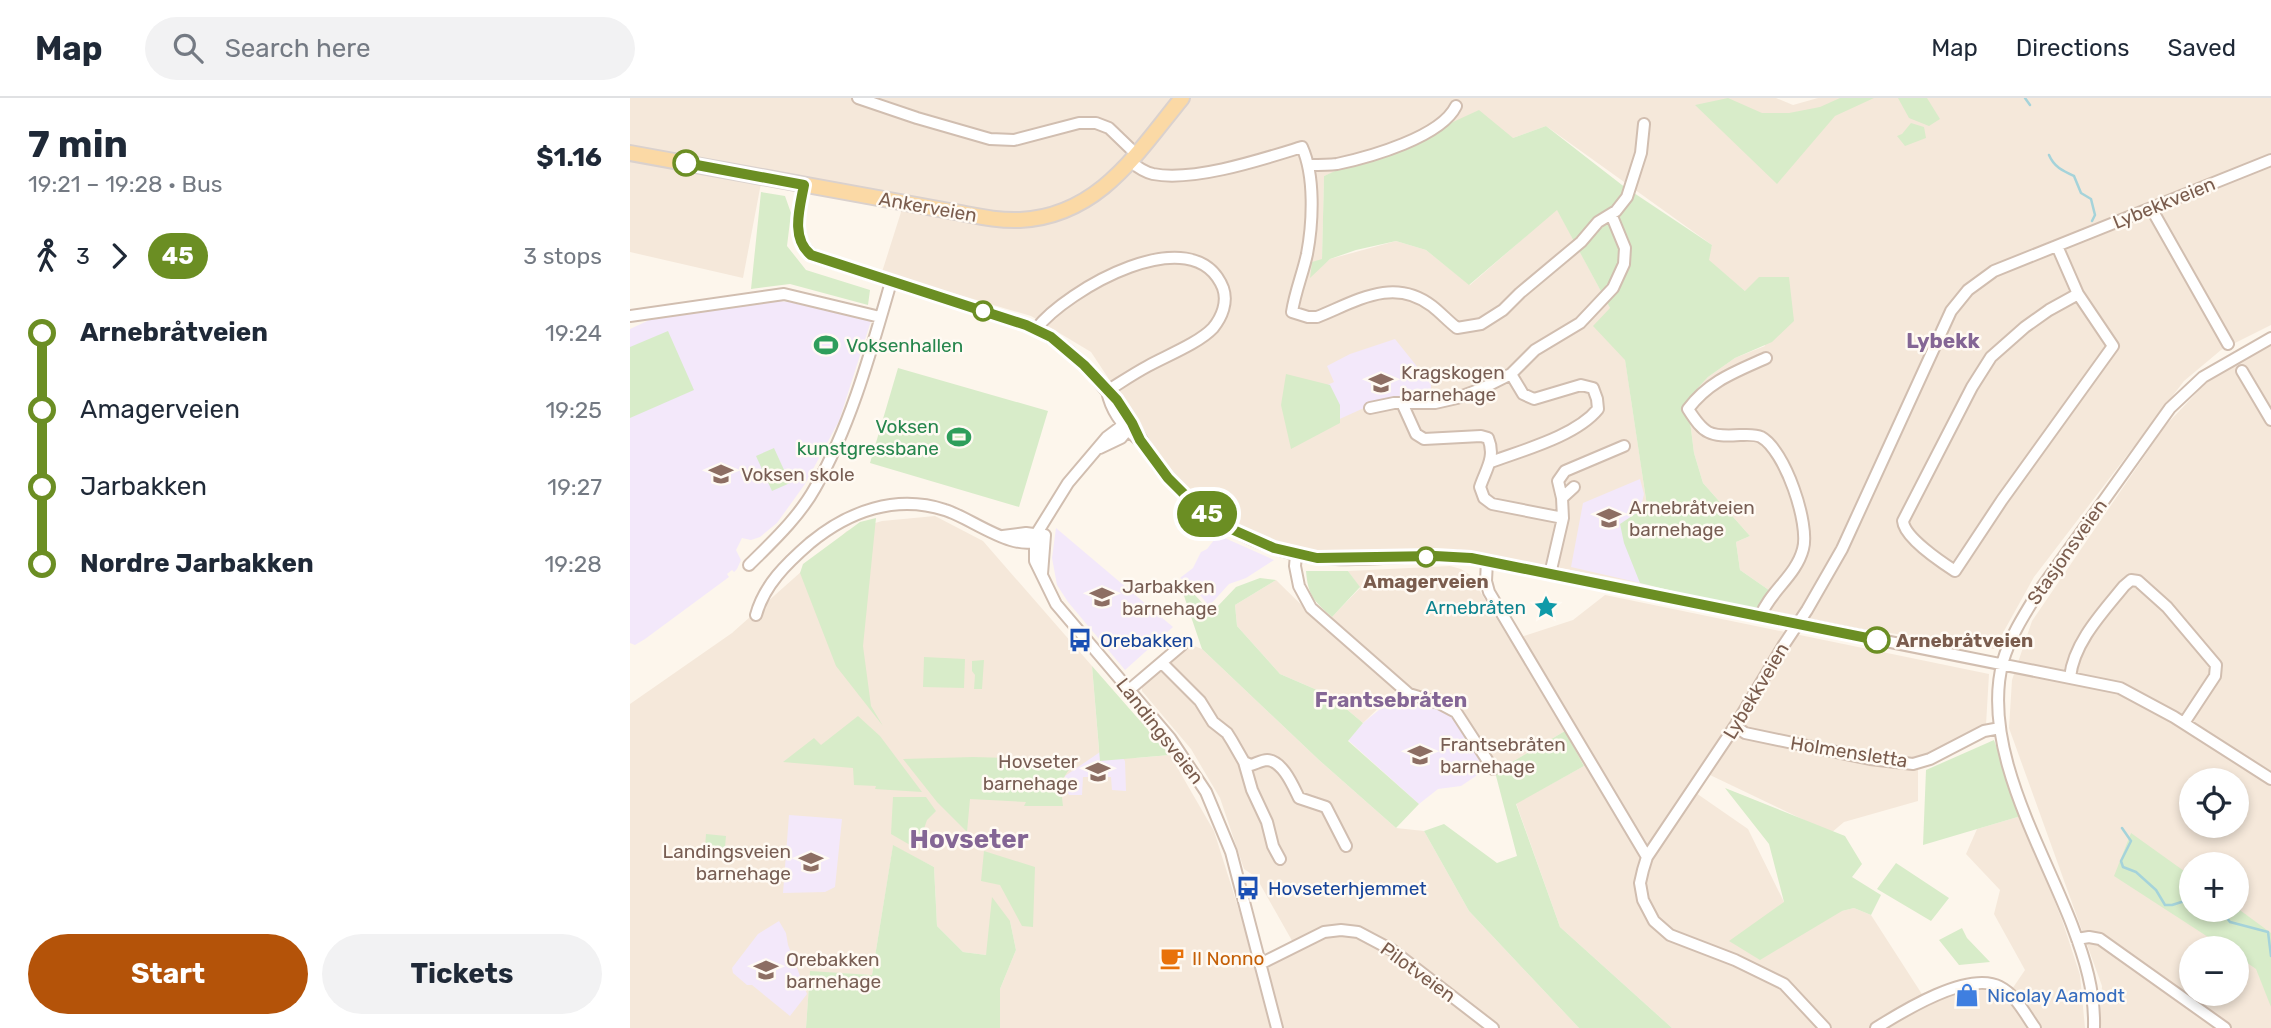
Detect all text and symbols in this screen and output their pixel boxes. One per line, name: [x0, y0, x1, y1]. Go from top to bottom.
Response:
search box: [145, 17, 635, 80]
text: Map: [35, 29, 103, 68]
icon: search: [169, 29, 207, 67]
text: Search here: [225, 33, 370, 64]
text: Map: [1931, 34, 1978, 62]
text: Directions: [2016, 34, 2129, 62]
text: Saved: [2167, 34, 2236, 62]
text: 7 min: [28, 121, 128, 167]
text: $1.16: [536, 142, 602, 173]
unlabelled marker: [673, 150, 699, 176]
text: 19:21 – 19:28 · Bus: [28, 170, 223, 198]
street label: Lybekkveien: [2109, 172, 2219, 234]
street label: Ankerveien: [877, 187, 979, 227]
icon: walk: [28, 237, 66, 275]
icon: forward: [100, 237, 138, 275]
text: 3: [76, 242, 90, 270]
text: 45: [162, 242, 194, 270]
text: 3 stops: [523, 242, 602, 270]
unlabelled marker: [973, 301, 993, 321]
text: Arnebråtveien: [80, 317, 268, 348]
text: 19:24: [545, 319, 602, 347]
district label: Lybekk: [1906, 328, 1980, 353]
sports icon: Voksenhallen: [812, 331, 840, 359]
place label: Voksenhallen: [846, 334, 963, 357]
place label: Kragskogen barnehage: [1401, 361, 1505, 406]
school or university icon: Kragskogen barnehage: [1367, 369, 1395, 397]
text: Amagerveien: [80, 394, 240, 425]
text: 19:25: [545, 396, 602, 424]
place label: Voksen kunstgressbane: [797, 415, 939, 460]
sports icon: Voksen kunstgressbane: [945, 423, 973, 451]
school or university icon: Voksen skole: [707, 460, 735, 488]
place label: Voksen skole: [741, 463, 855, 486]
text: Jarbakken: [80, 471, 207, 502]
text: 19:27: [547, 473, 602, 501]
line badge: 45: [1176, 491, 1238, 537]
street label: Stasjonsveien: [2022, 495, 2112, 609]
place label: Arnebråtveien barnehage: [1629, 496, 1755, 541]
text: 45: [1191, 500, 1223, 528]
school or university icon: Arnebråtveien barnehage: [1595, 504, 1623, 532]
marker: Amagerveien: [1416, 547, 1436, 567]
text: Nordre Jarbakken: [80, 548, 314, 579]
text: 19:28: [544, 550, 602, 578]
place label: Amagerveien: [1363, 570, 1489, 593]
place label: Jarbakken barnehage: [1122, 575, 1217, 620]
school or university icon: Jarbakken barnehage: [1088, 583, 1116, 611]
place icon: Arnebråten: [1532, 593, 1560, 621]
place label: Arnebråten: [1426, 596, 1526, 619]
bus stop icon: Orebakken: [1066, 626, 1094, 654]
marker: Arnebråtveien: [1864, 627, 1890, 653]
place label: Orebakken: [1100, 629, 1194, 652]
place label: Arnebråtveien: [1896, 629, 2033, 652]
street label: Lybekkveien: [1718, 639, 1794, 743]
street label: Landingsveien: [1111, 673, 1209, 789]
district label: Frantsebråten: [1315, 687, 1467, 712]
street label: Holmensletta: [1789, 731, 1909, 773]
place label: Frantsebråten barnehage: [1440, 733, 1566, 778]
school or university icon: Frantsebråten barnehage: [1406, 741, 1434, 769]
place label: Hovseter barnehage: [983, 750, 1079, 795]
school or university icon: Hovseter barnehage: [1084, 758, 1112, 786]
map controls: [2179, 768, 2249, 1006]
button: locate: [2179, 768, 2249, 838]
district label: Hovseter: [910, 824, 1029, 855]
place label: Landingsveien barnehage: [663, 840, 791, 885]
school or university icon: Landingsveien barnehage: [797, 848, 825, 876]
button: +: [2179, 852, 2249, 922]
bus stop icon: Hovseterhjemmet: [1234, 874, 1262, 902]
place label: Hovseterhjemmet: [1268, 877, 1427, 900]
button: Start: [28, 934, 308, 1014]
button: Tickets: [322, 934, 602, 1014]
button: −: [2179, 936, 2249, 1006]
street label: Pilotveien: [1376, 937, 1460, 1007]
cafe icon: Il Nonno: [1158, 944, 1186, 972]
place label: Il Nonno: [1192, 947, 1265, 970]
place label: Orebakken barnehage: [786, 948, 881, 993]
school or university icon: Orebakken barnehage: [752, 956, 780, 984]
shop icon: Nicolay Aamodt: [1953, 981, 1981, 1009]
place label: Nicolay Aamodt: [1987, 984, 2126, 1007]

